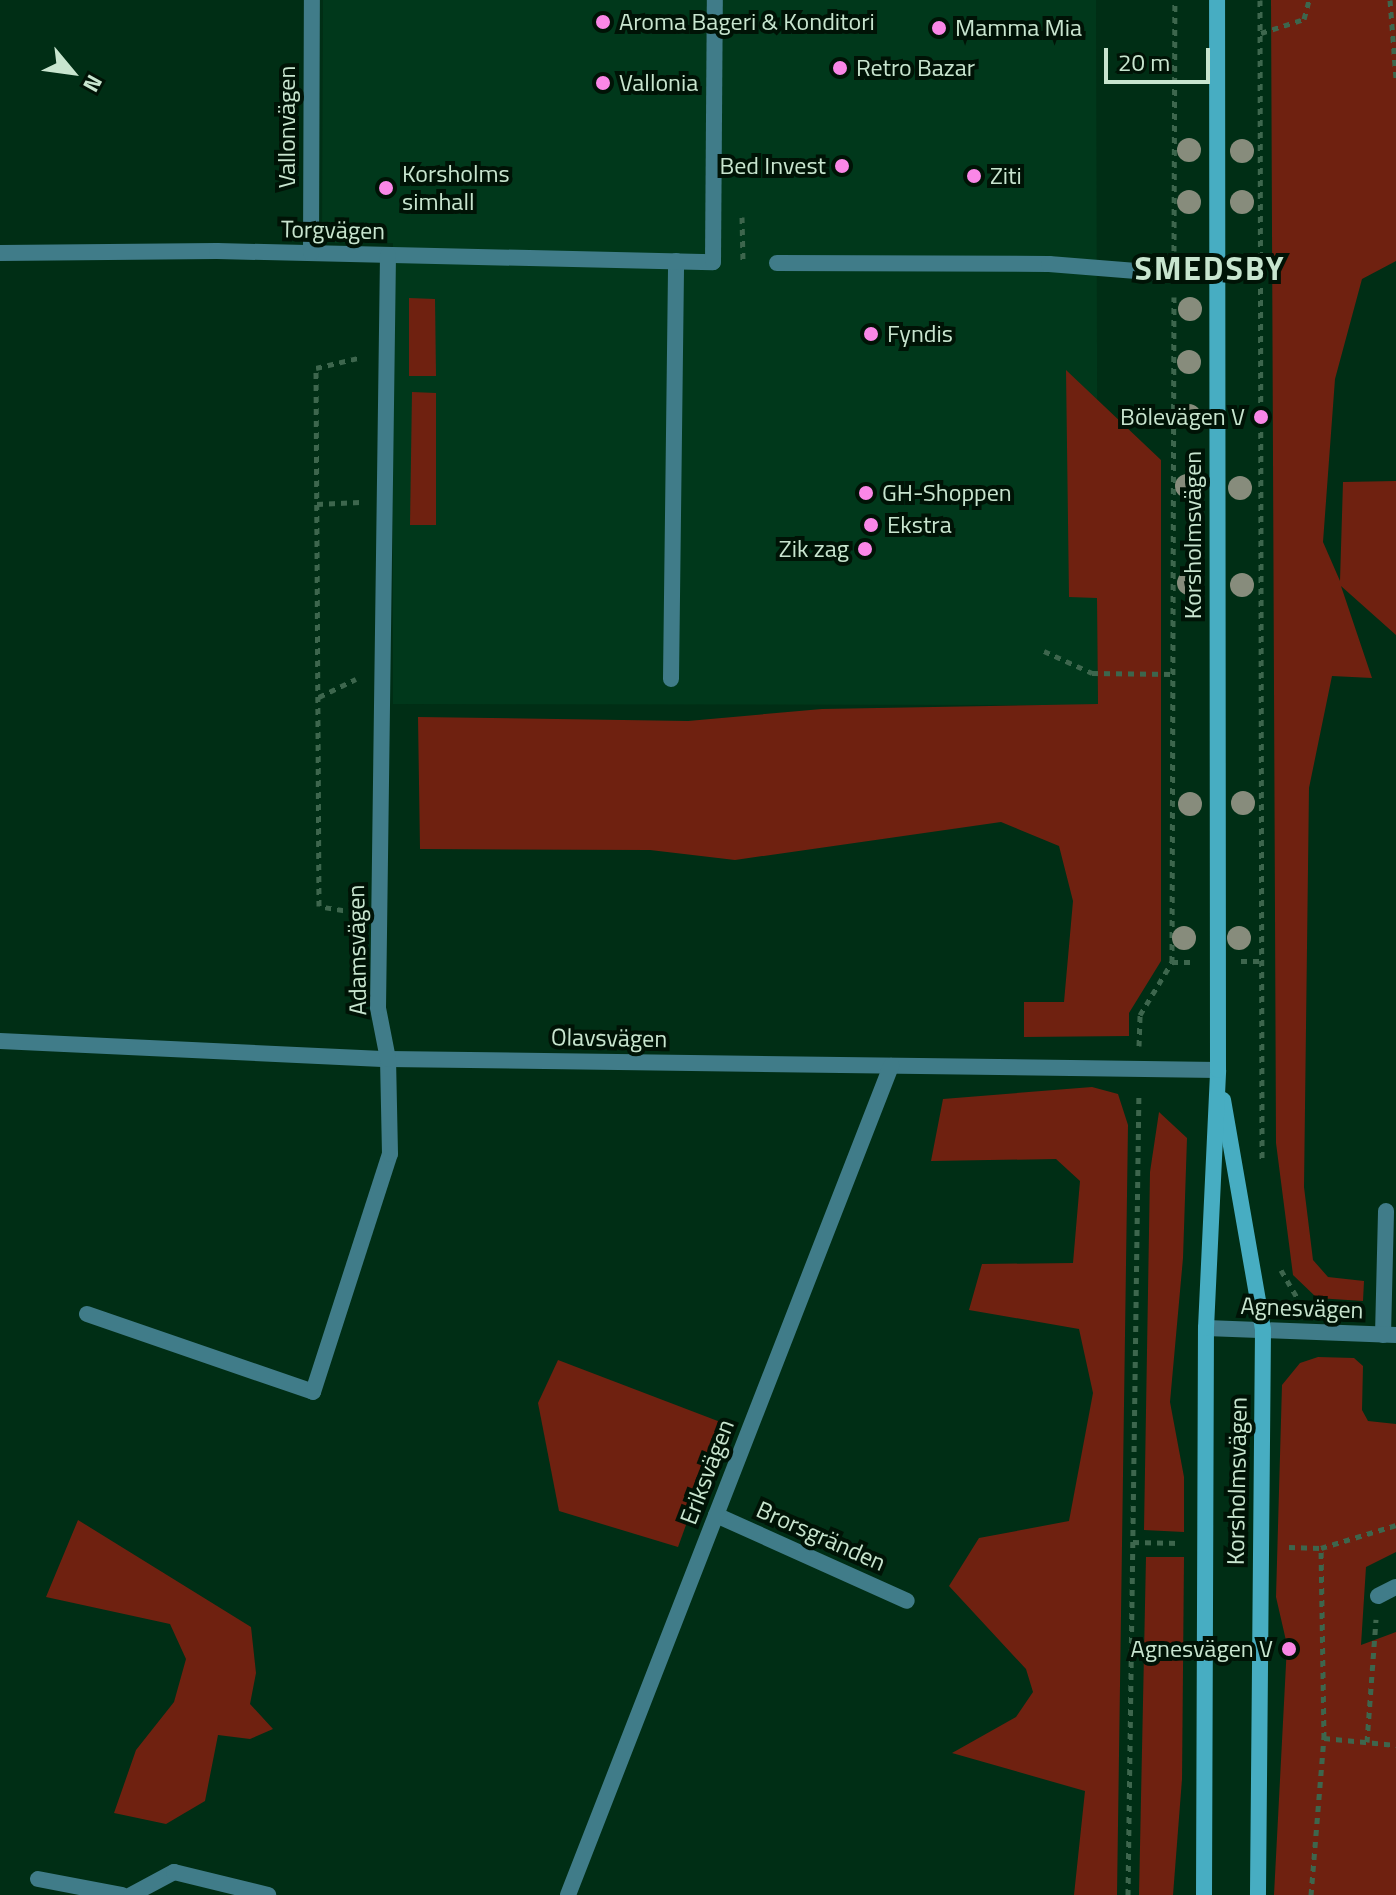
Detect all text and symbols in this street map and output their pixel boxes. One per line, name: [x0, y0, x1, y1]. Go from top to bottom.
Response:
place label: Aroma Bageri & Konditori: [619, 8, 875, 36]
marker: Aroma Bageri & Konditori: [594, 13, 612, 31]
place label: Mamma Mia: [955, 14, 1082, 42]
marker: Mamma Mia: [930, 19, 948, 37]
north arrow: [32, 32, 112, 112]
scale bar: [1108, 32, 1214, 82]
text: 20 m: [1118, 44, 1170, 80]
place label: Retro Bazar: [856, 54, 975, 82]
marker: Retro Bazar: [831, 59, 849, 77]
street label: Vallonvägen: [273, 66, 301, 188]
text: N: [74, 69, 112, 99]
place label: Vallonia: [619, 69, 698, 97]
marker: Vallonia: [594, 74, 612, 92]
place label: Bed Invest: [719, 152, 826, 180]
marker: Bed Invest: [833, 157, 851, 175]
place label: Korsholms simhall: [402, 160, 510, 216]
place label: Ziti: [990, 162, 1022, 190]
marker: Ziti: [965, 167, 983, 185]
marker: Korsholms simhall: [377, 179, 395, 197]
street label: Torgvägen: [281, 215, 385, 245]
district label: SMEDSBY: [1134, 249, 1286, 287]
place label: Fyndis: [887, 320, 953, 348]
marker: Fyndis: [862, 325, 880, 343]
place label: Bölevägen V: [1120, 403, 1245, 431]
marker: Bölevägen V: [1252, 408, 1270, 426]
street label: Korsholmsvägen: [1179, 451, 1207, 619]
place label: GH-Shoppen: [882, 479, 1012, 507]
marker: GH-Shoppen: [857, 484, 875, 502]
place label: Ekstra: [887, 511, 952, 539]
marker: Ekstra: [862, 516, 880, 534]
place label: Zik zag: [779, 535, 849, 563]
marker: Zik zag: [856, 540, 874, 558]
street label: Adamsvägen: [341, 884, 373, 1016]
street label: Olavsvägen: [551, 1023, 667, 1053]
street label: Agnesvägen: [1240, 1291, 1364, 1325]
street label: Korsholmsvägen: [1221, 1397, 1253, 1565]
street label: Eriksvägen: [674, 1415, 740, 1529]
street label: Brorsgränden: [752, 1495, 890, 1577]
place label: Agnesvägen V: [1131, 1635, 1273, 1663]
marker: Agnesvägen V: [1280, 1640, 1298, 1658]

